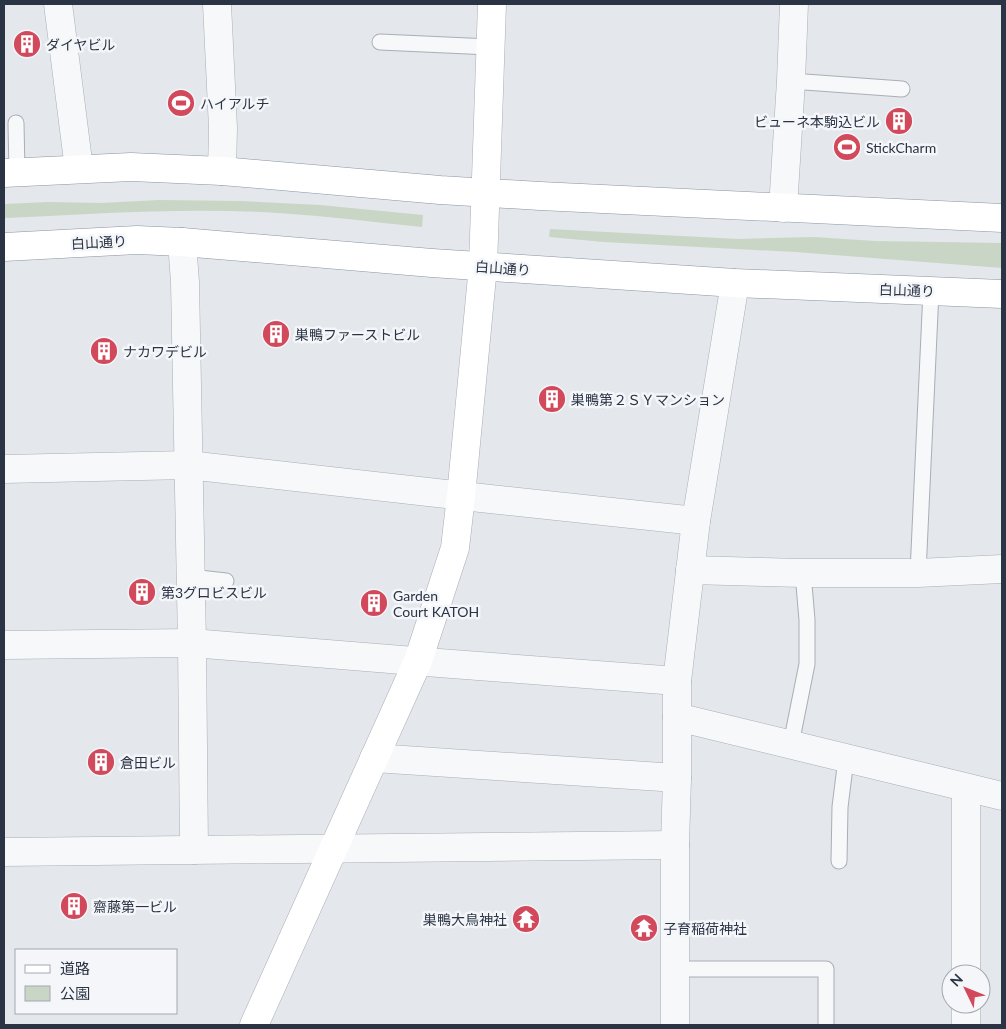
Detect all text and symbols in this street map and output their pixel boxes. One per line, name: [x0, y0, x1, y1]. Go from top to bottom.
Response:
building icon: ダイヤビル: [12, 29, 42, 59]
place label: ダイヤビル: [46, 36, 116, 53]
sports icon: ハイアルチ: [166, 88, 196, 118]
place label: ハイアルチ: [200, 95, 270, 112]
building icon: ビューネ本駒込ビル: [884, 106, 914, 136]
place label: ビューネ本駒込ビル: [754, 113, 880, 130]
sports icon: StickCharm: [832, 132, 862, 162]
place label: StickCharm: [866, 139, 936, 156]
street label: 白山通り: [71, 232, 127, 252]
street label: 白山通り: [474, 258, 532, 278]
street label: 白山通り: [879, 281, 935, 299]
building icon: 巣鴨ファーストビル: [261, 319, 291, 349]
place label: 巣鴨ファーストビル: [295, 326, 420, 343]
building icon: ナカワデビル: [89, 336, 119, 366]
place label: ナカワデビル: [123, 343, 207, 360]
building icon: 巣鴨第２ＳＹマンション: [537, 384, 567, 414]
place label: 巣鴨第２ＳＹマンション: [571, 391, 725, 408]
building icon: 第3グロビスビル: [127, 577, 157, 607]
place label: 第3グロビスビル: [161, 584, 267, 601]
place label: Garden Court KATOH: [393, 587, 479, 620]
building icon: Garden Court KATOH: [359, 588, 389, 618]
building icon: 倉田ビル: [86, 747, 116, 777]
place label: 倉田ビル: [120, 754, 176, 771]
building icon: 齋藤第一ビル: [59, 891, 89, 921]
place label: 齋藤第一ビル: [93, 898, 177, 915]
temple icon: 巣鴨大鳥神社: [511, 904, 541, 934]
place label: 巣鴨大鳥神社: [423, 911, 507, 928]
temple icon: 子育稲荷神社: [629, 913, 659, 943]
place label: 子育稲荷神社: [663, 920, 747, 937]
legend: [15, 949, 178, 1014]
text: 道路: [60, 959, 90, 977]
north arrow: [941, 964, 991, 1014]
text: N: [946, 970, 966, 990]
text: 公園: [60, 984, 90, 1002]

